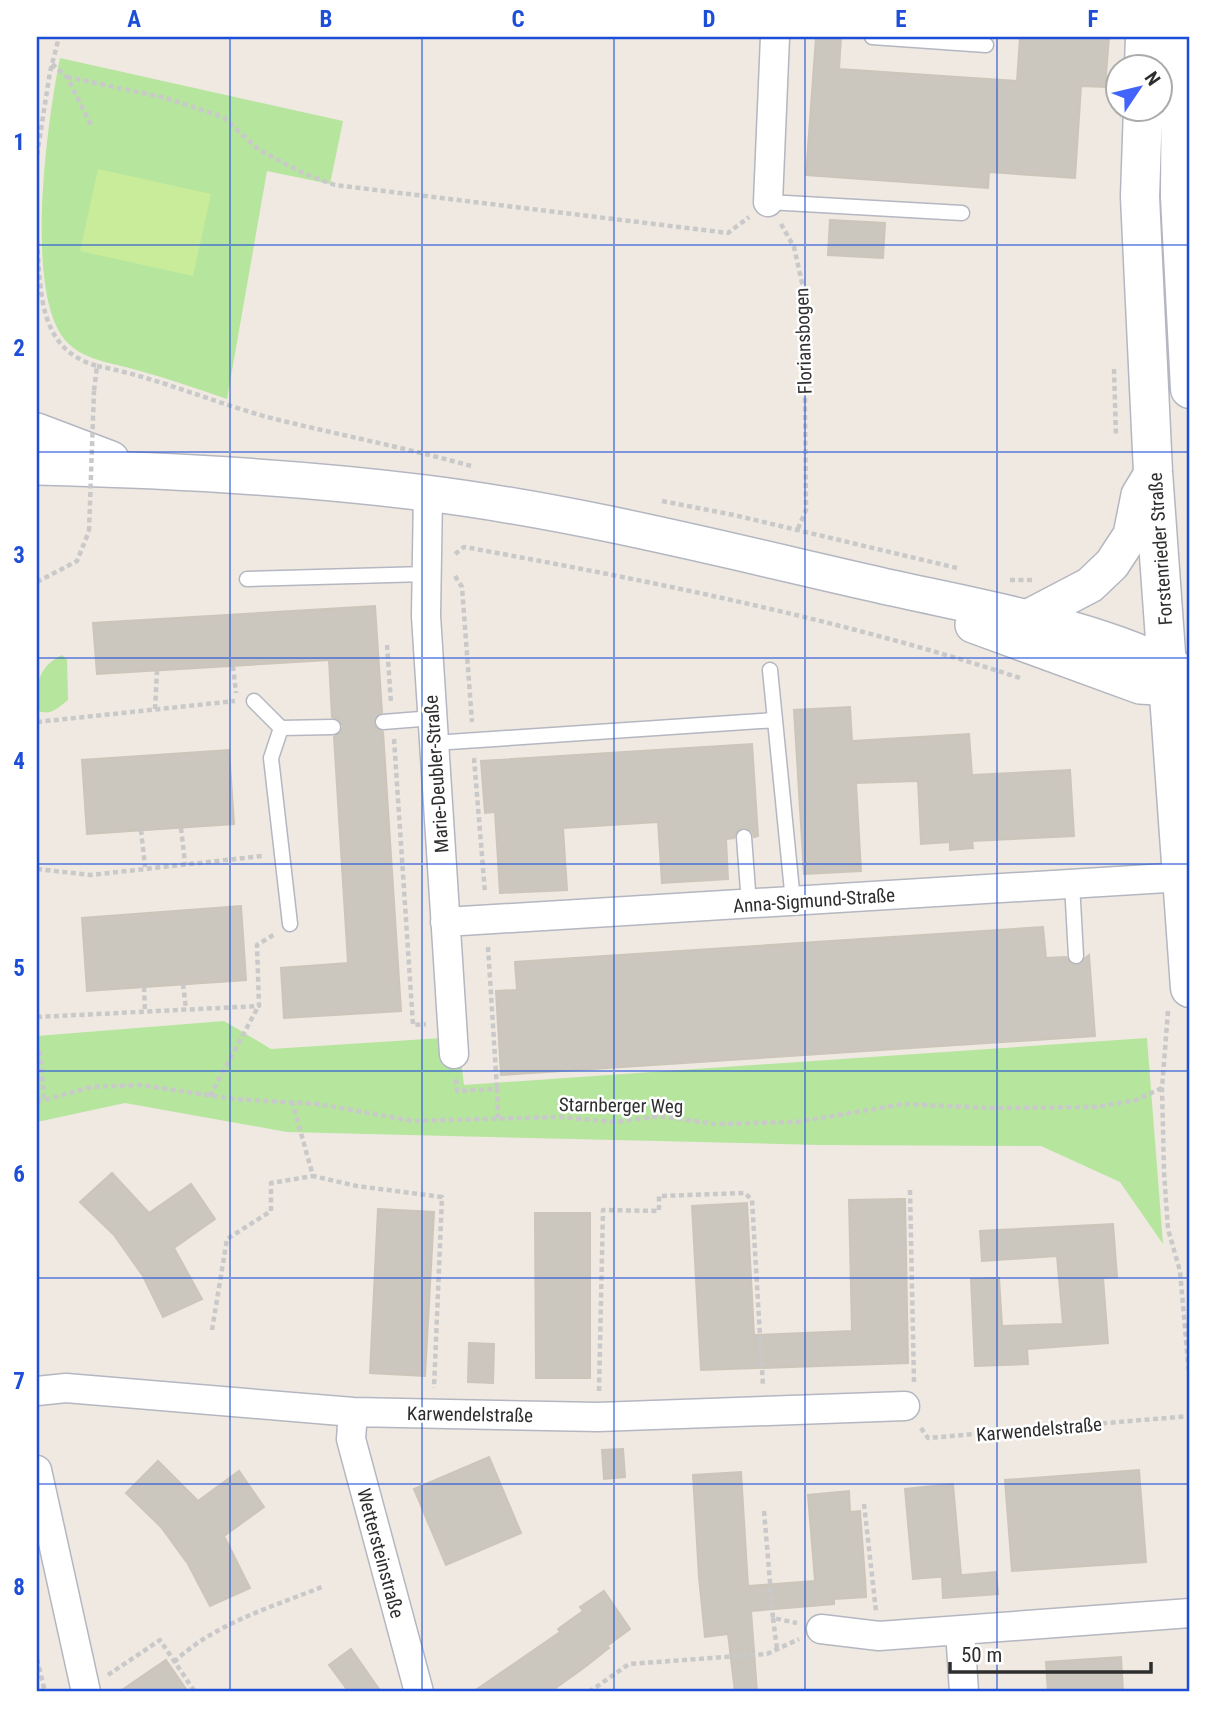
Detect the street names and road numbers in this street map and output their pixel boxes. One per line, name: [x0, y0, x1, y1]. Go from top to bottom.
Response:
street label: Floriansbogen: [790, 287, 817, 395]
street label: Forstenrieder Straße: [1144, 472, 1177, 626]
street label: Marie-Deubler-Straße: [420, 694, 453, 854]
street label: Anna-Sigmund-Straße: [732, 883, 896, 918]
street label: Starnberger Weg: [559, 1093, 683, 1118]
street label: Karwendelstraße: [407, 1402, 533, 1427]
street label: Karwendelstraße: [975, 1413, 1103, 1446]
street label: Wettersteinstraße: [352, 1486, 409, 1621]

